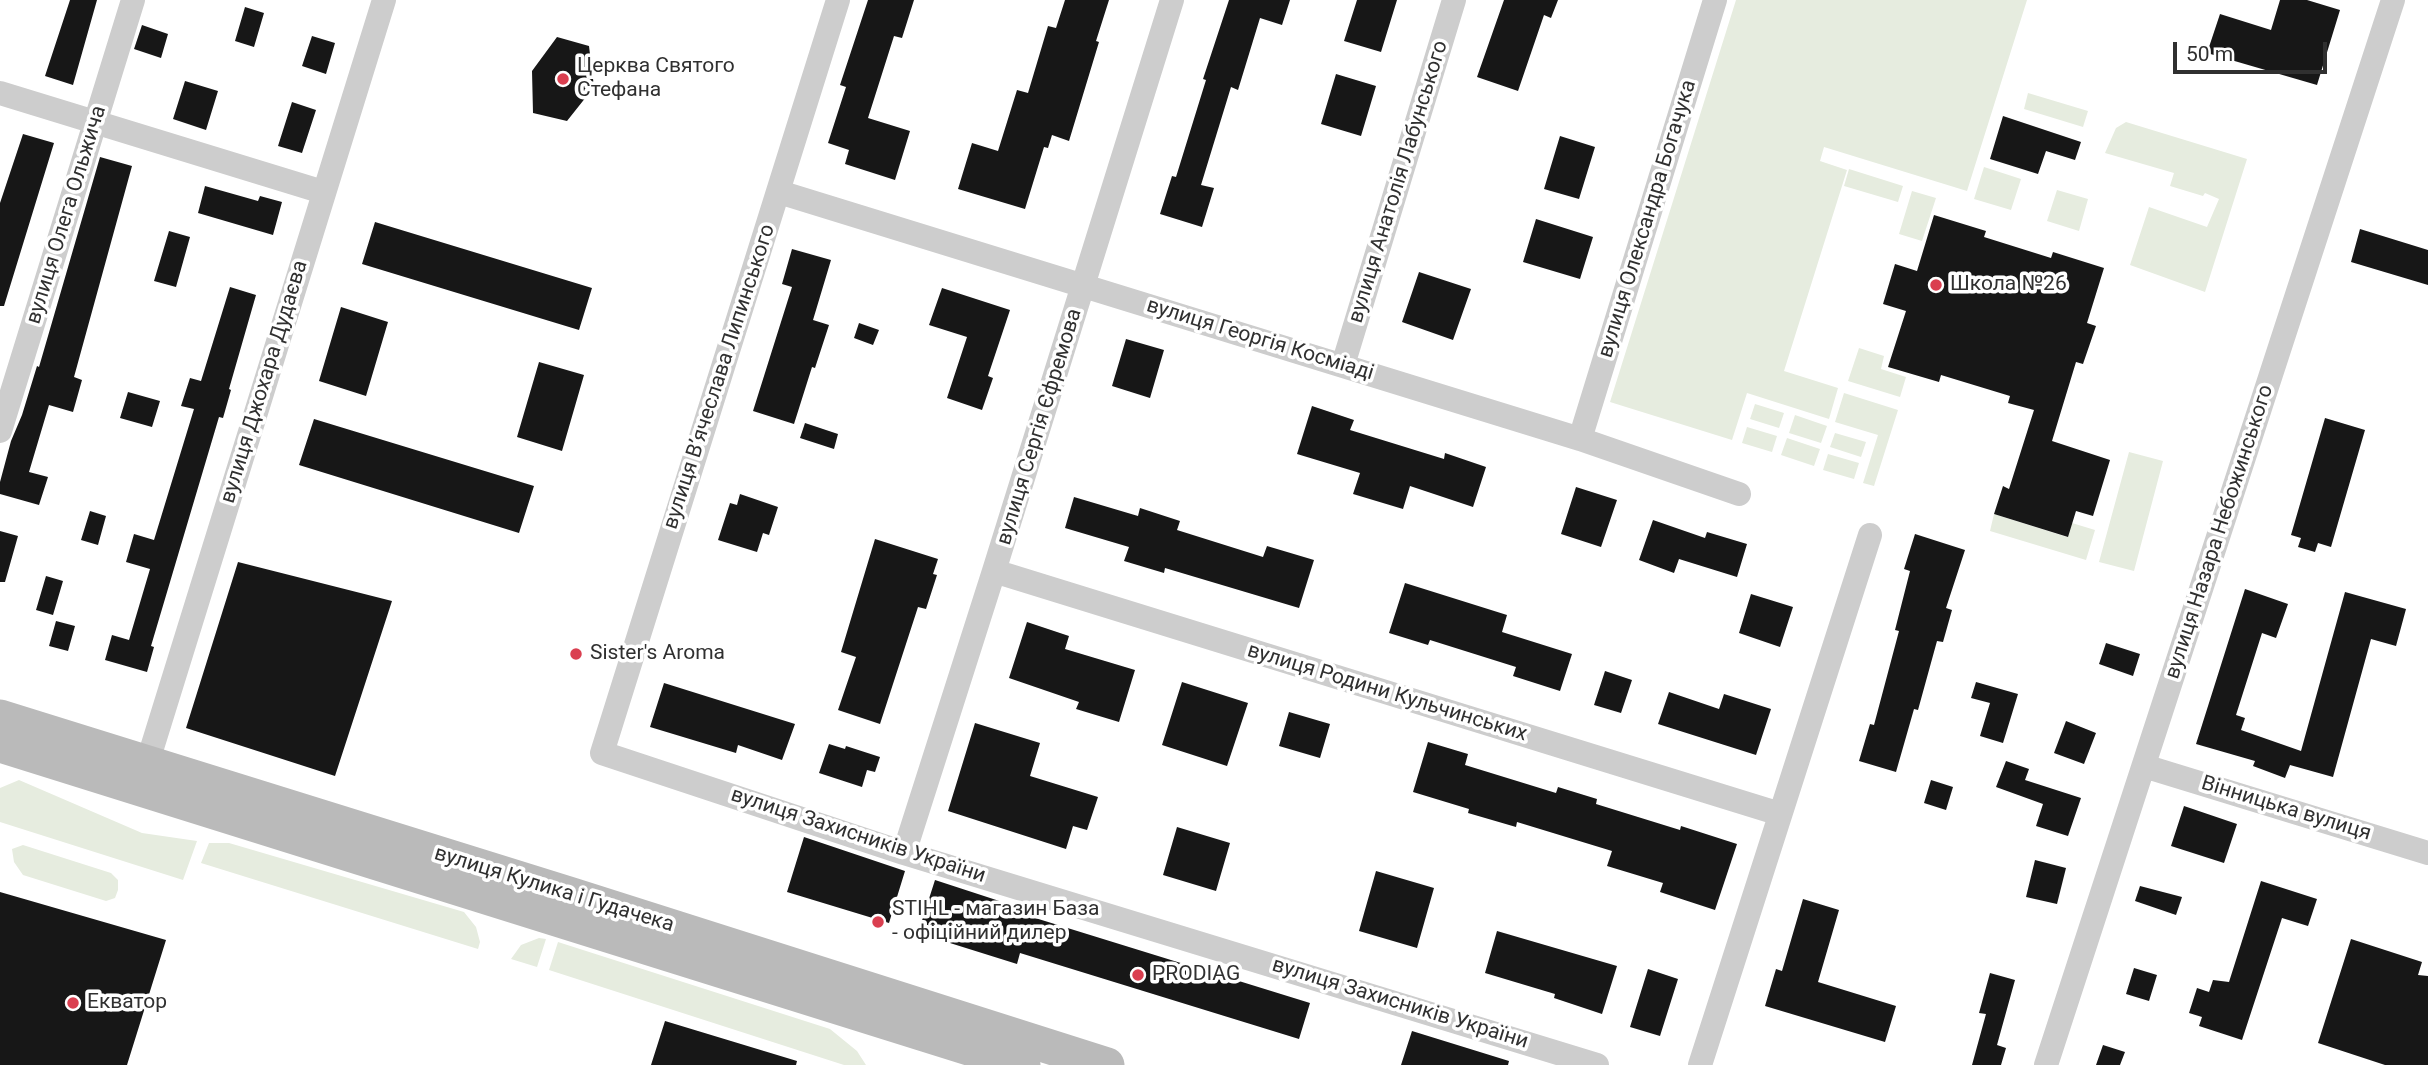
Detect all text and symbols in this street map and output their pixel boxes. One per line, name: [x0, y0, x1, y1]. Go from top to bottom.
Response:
scale bar: [2176, 28, 2330, 72]
street label: вулиця Анатолія Лабунського: [1344, 38, 1454, 326]
text: 50 m: [2186, 42, 2233, 66]
place label: Церква Святого Стефана: [577, 54, 735, 104]
marker: Церква Святого Стефана: [555, 71, 571, 87]
street label: вулиця Олександра Богачука: [1594, 77, 1702, 361]
street label: вулиця Олега Ольжича: [22, 103, 112, 327]
street label: вулиця Вʼячеслава Липинського: [659, 221, 781, 533]
street label: вулиця Джохара Дудаєва: [216, 258, 314, 506]
place label: Школа №26: [1950, 272, 2067, 298]
marker: Школа №26: [1928, 277, 1944, 293]
street label: вулиця Георгія Косміаді: [1143, 293, 1377, 387]
street label: вулиця Сергія Єфремова: [992, 306, 1088, 548]
street label: вулиця Назара Небожинського: [2160, 382, 2280, 682]
street label: вулиця Родини Кульчинських: [1244, 638, 1530, 748]
place label: Sister's Aroma: [590, 641, 725, 667]
marker: Sister's Aroma: [568, 646, 584, 662]
street label: Вінницька вулиця: [2198, 771, 2374, 847]
street label: вулиця Захисників України: [727, 783, 989, 889]
street label: вулиця Кулика і Гудачека: [431, 842, 677, 938]
place label: STIHL - магазин База - офіційний дилер: [892, 897, 1099, 947]
marker: STIHL - магазин База - офіційний дилер: [870, 914, 886, 930]
street label: вулиця Захисників України: [1269, 953, 1531, 1055]
place label: PRODIAG: [1152, 962, 1240, 988]
marker: PRODIAG: [1130, 967, 1146, 983]
place label: Екватор: [87, 990, 167, 1016]
marker: Екватор: [65, 995, 81, 1011]

